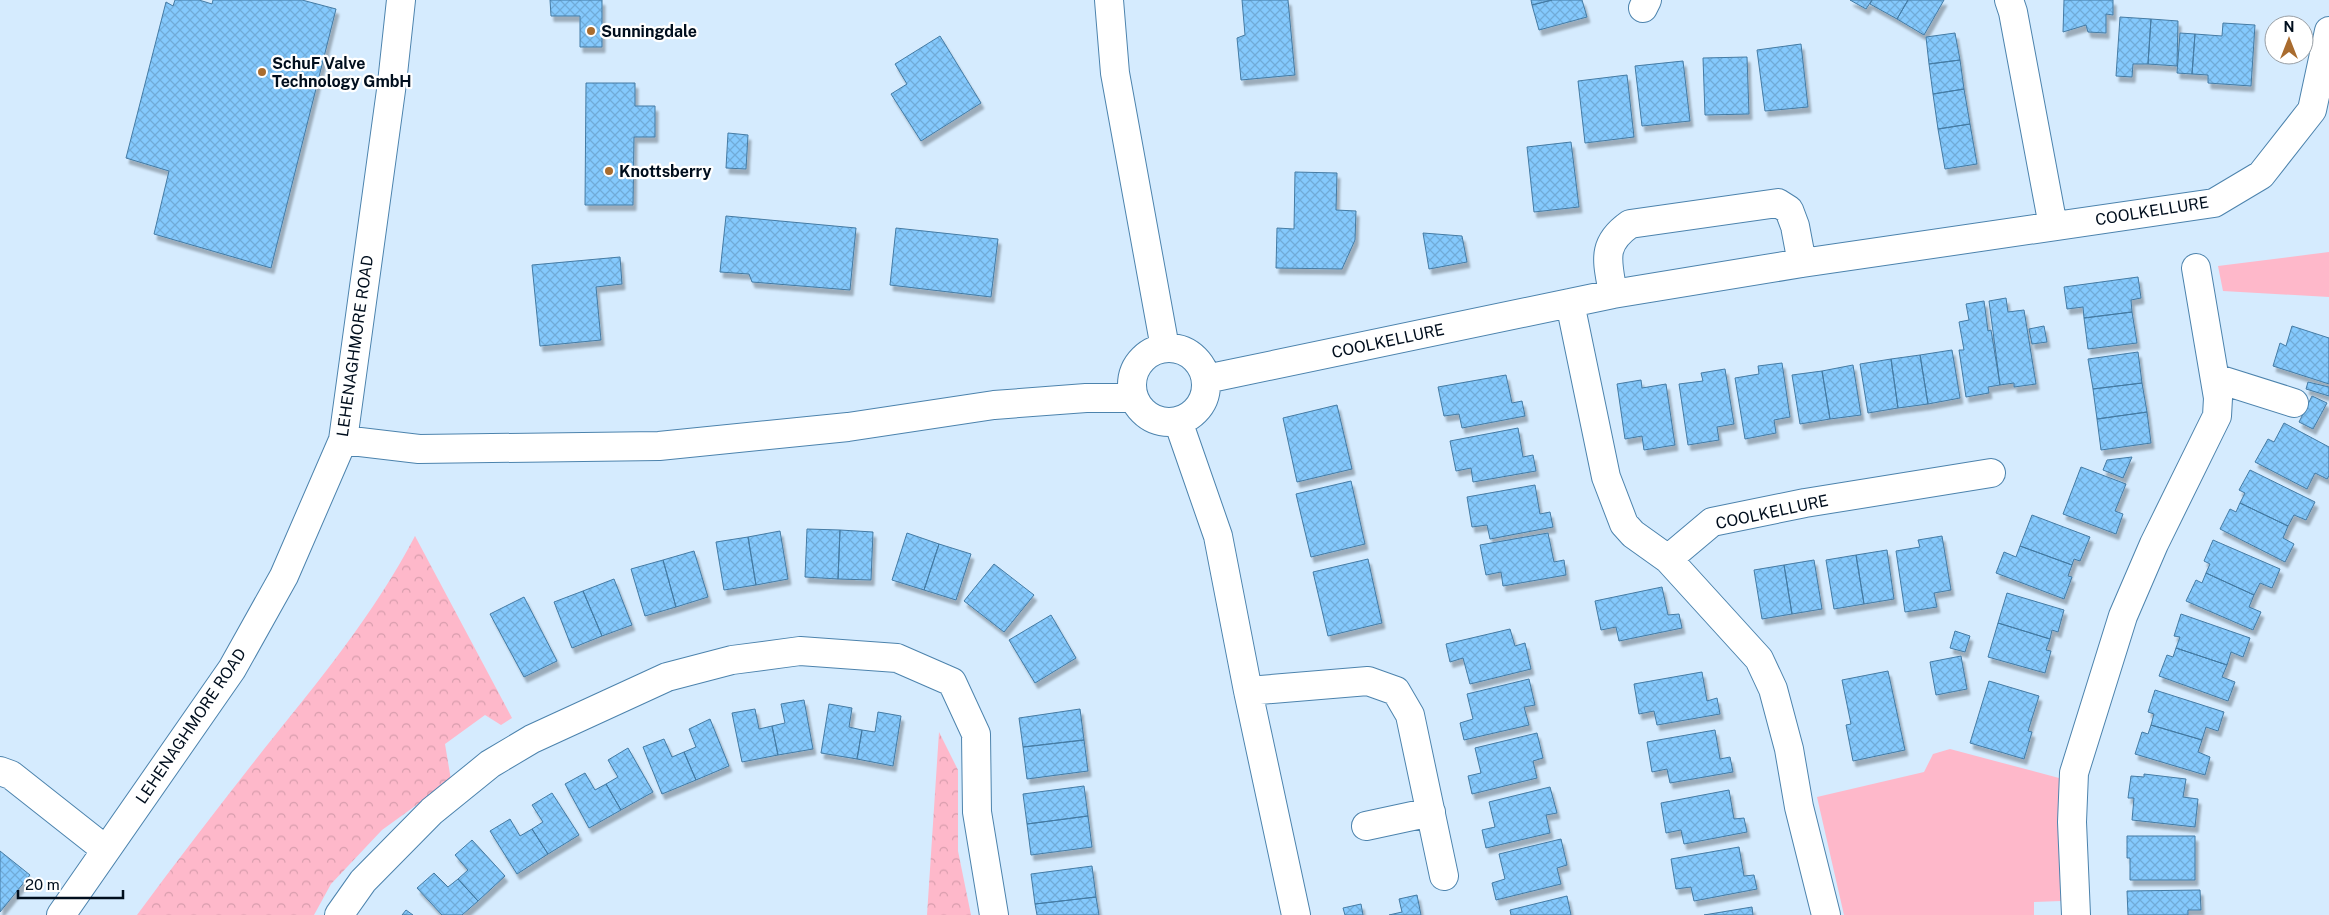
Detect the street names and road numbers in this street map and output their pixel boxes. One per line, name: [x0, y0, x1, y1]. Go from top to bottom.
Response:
street label: COOLKELLURE: [2094, 193, 2210, 229]
street label: LEHENAGHMORE ROAD: [333, 254, 377, 438]
street label: COOLKELLURE: [1330, 320, 1446, 362]
street label: COOLKELLURE: [1714, 491, 1830, 533]
street label: LEHENAGHMORE ROAD: [132, 645, 250, 807]

